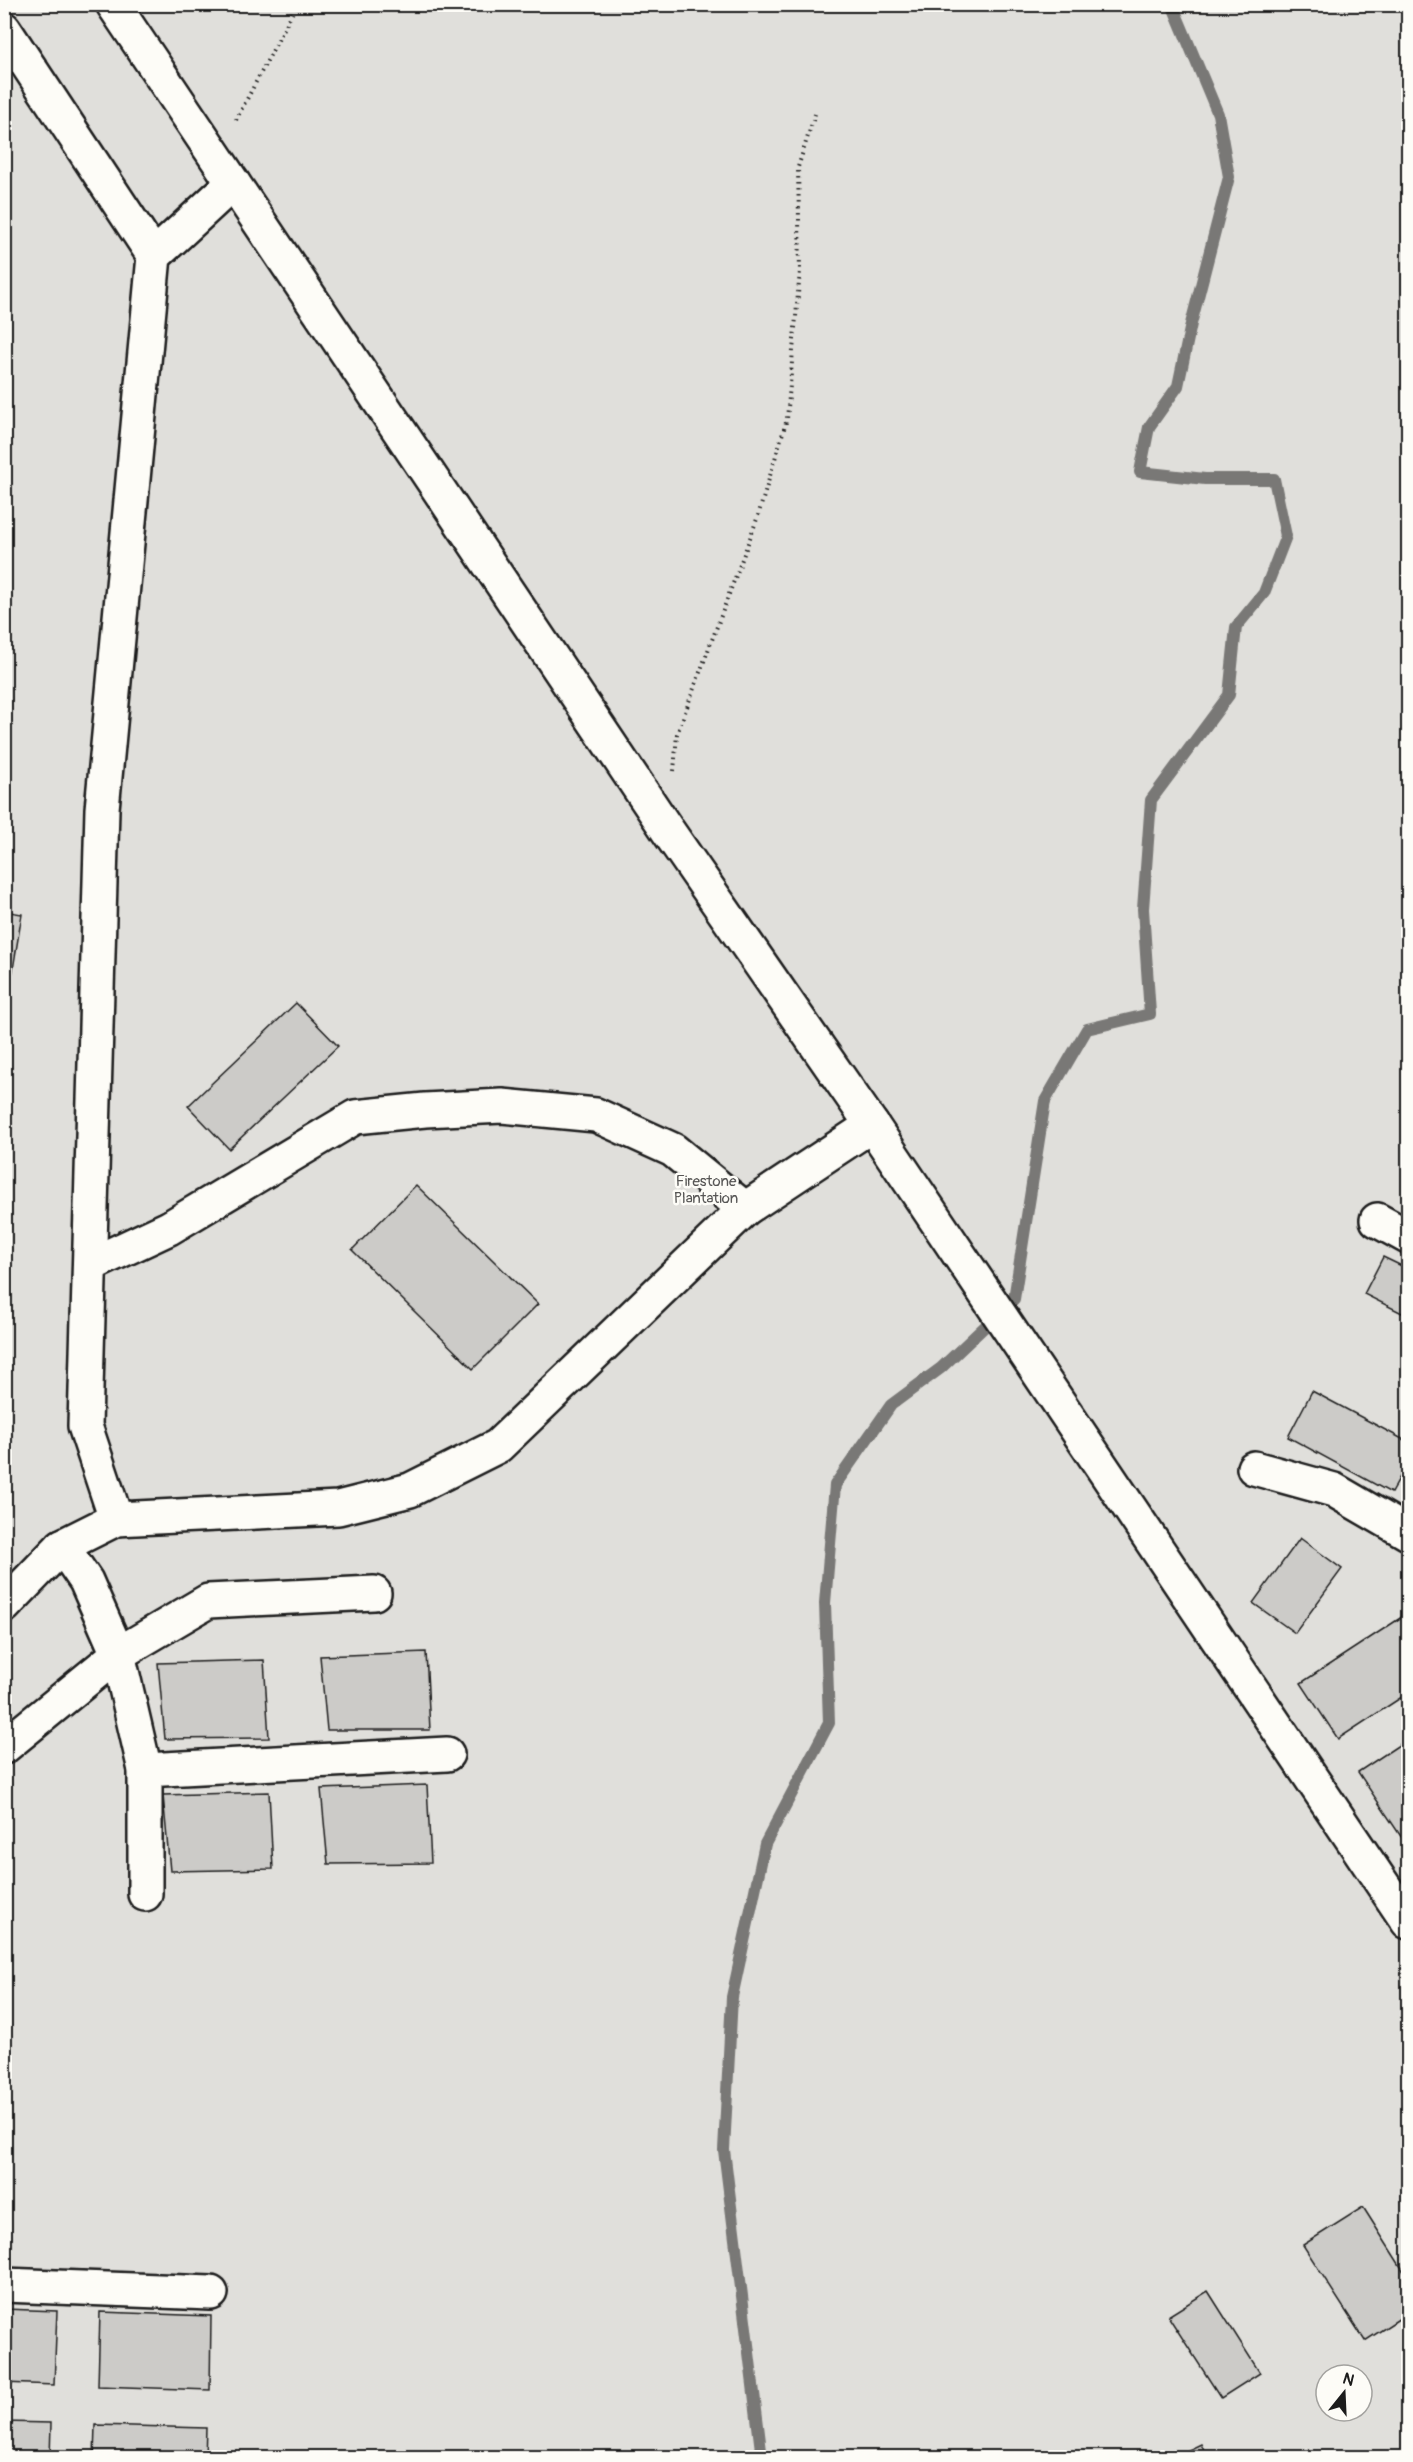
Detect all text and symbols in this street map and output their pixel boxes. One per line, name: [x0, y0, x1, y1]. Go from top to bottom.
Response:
park label: Firestone Plantation: [674, 1172, 738, 1208]
north arrow: [1314, 2363, 1374, 2423]
text: N: [1340, 2369, 1357, 2391]

